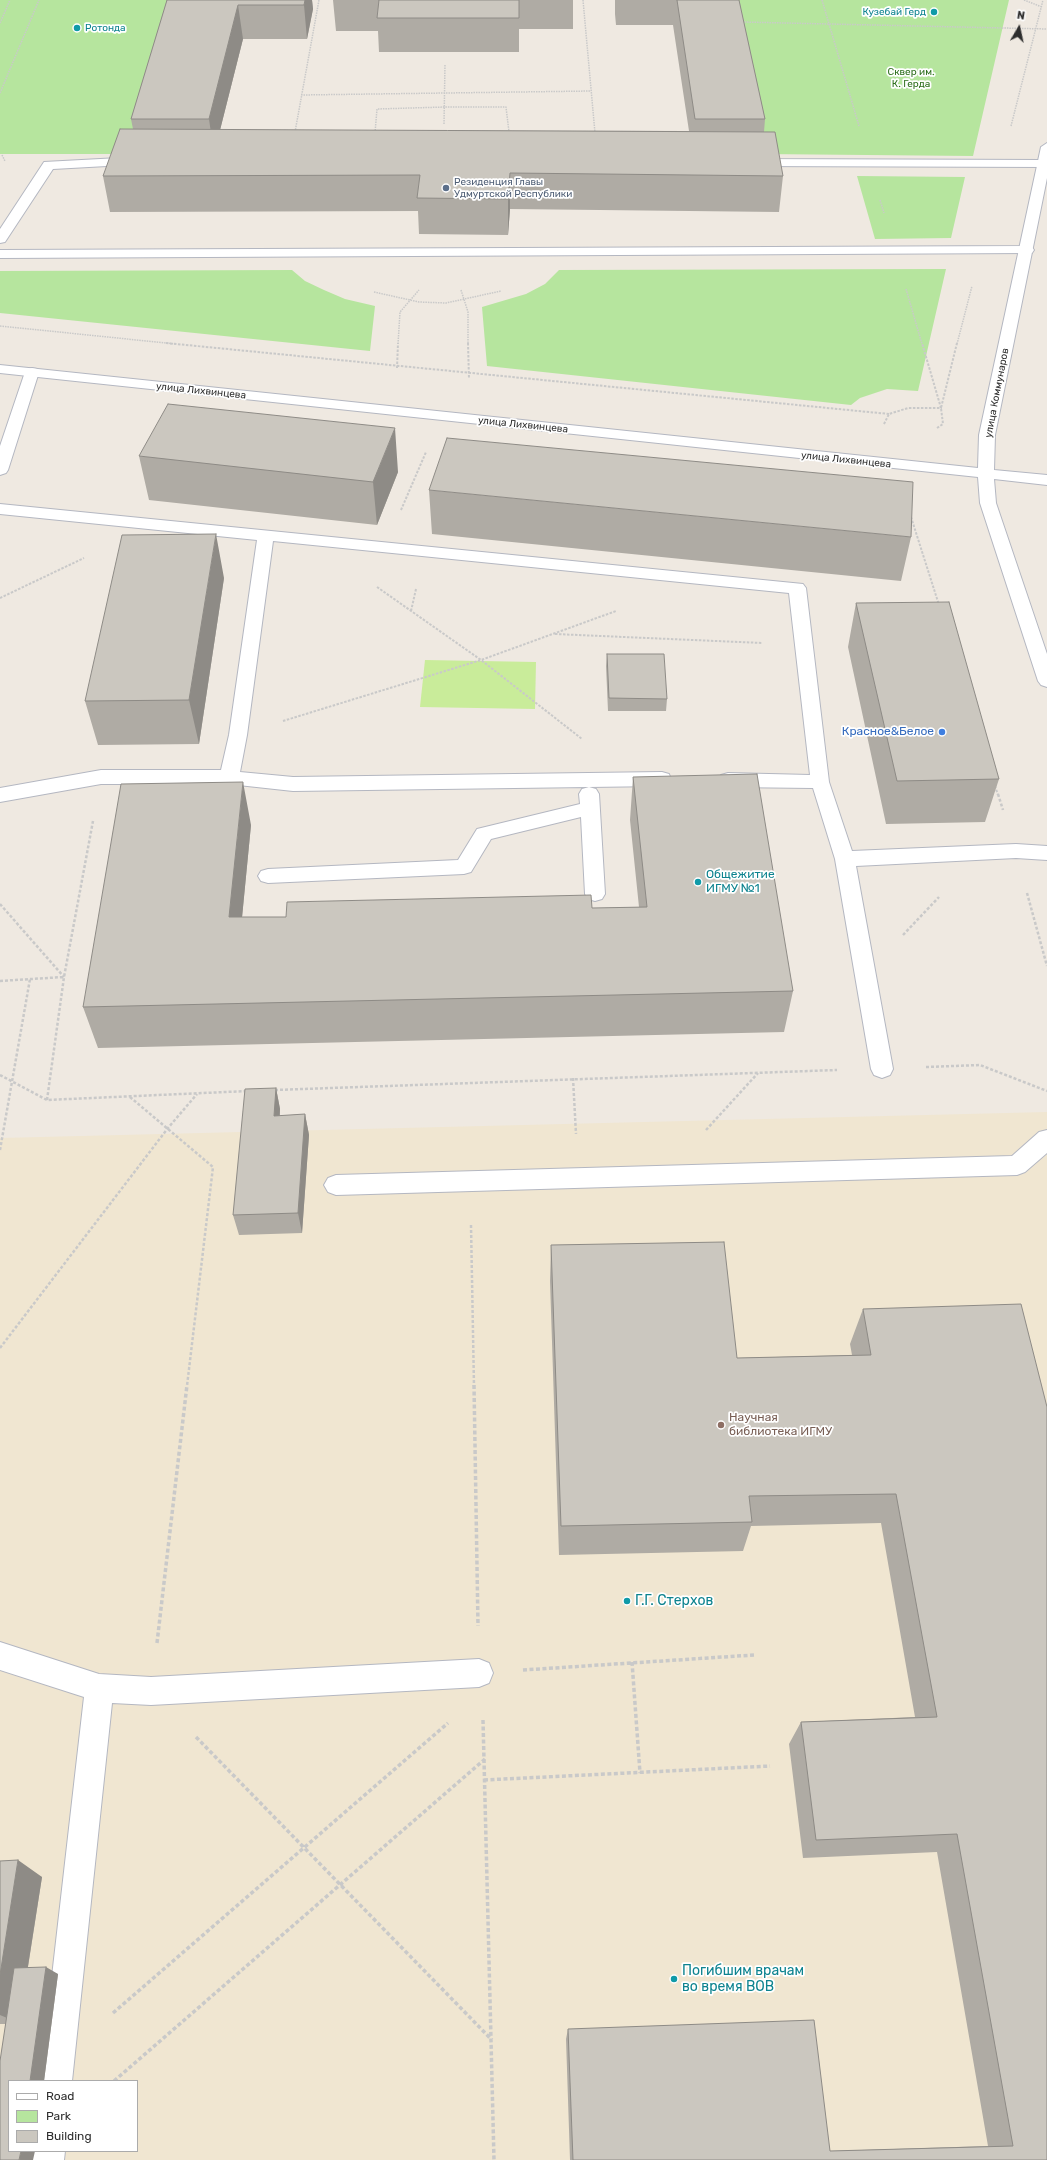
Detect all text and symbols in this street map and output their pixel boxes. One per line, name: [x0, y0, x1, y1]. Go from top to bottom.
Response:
place label: Кузебай Герд: [862, 6, 926, 18]
marker: Кузебай Герд: [929, 7, 939, 17]
north arrow: [999, 8, 1039, 48]
text: N: [1016, 9, 1026, 23]
place label: Ротонда: [85, 22, 126, 34]
marker: Ротонда: [72, 23, 82, 33]
park label: Сквер им. К. Герда: [887, 66, 935, 90]
place label: Резиденция Главы Удмуртской Республики: [454, 176, 572, 200]
marker: Резиденция Главы Удмуртской Республики: [441, 183, 451, 193]
street label: улица Коммунаров: [982, 347, 1012, 439]
street label: улица Лихвинцева: [155, 380, 247, 402]
street label: улица Лихвинцева: [477, 414, 569, 436]
street label: улица Лихвинцева: [800, 449, 892, 471]
place label: Красное&Белое: [842, 725, 934, 739]
marker: Красное&Белое: [937, 727, 947, 737]
place label: Общежитие ИГМУ №1: [706, 868, 775, 896]
marker: Общежитие ИГМУ №1: [693, 877, 703, 887]
place label: Научная библиотека ИГМУ: [729, 1411, 832, 1439]
marker: Научная библиотека ИГМУ: [716, 1420, 726, 1430]
place label: Г.Г. Стерхов: [635, 1593, 713, 1609]
marker: Г.Г. Стерхов: [622, 1596, 632, 1606]
place label: Погибшим врачам во время ВОВ: [682, 1963, 804, 1996]
marker: Погибшим врачам во время ВОВ: [669, 1974, 679, 1984]
legend: [8, 2080, 138, 2152]
text: Road: [46, 2089, 74, 2103]
text: Park: [46, 2109, 71, 2123]
text: Building: [46, 2129, 92, 2143]

